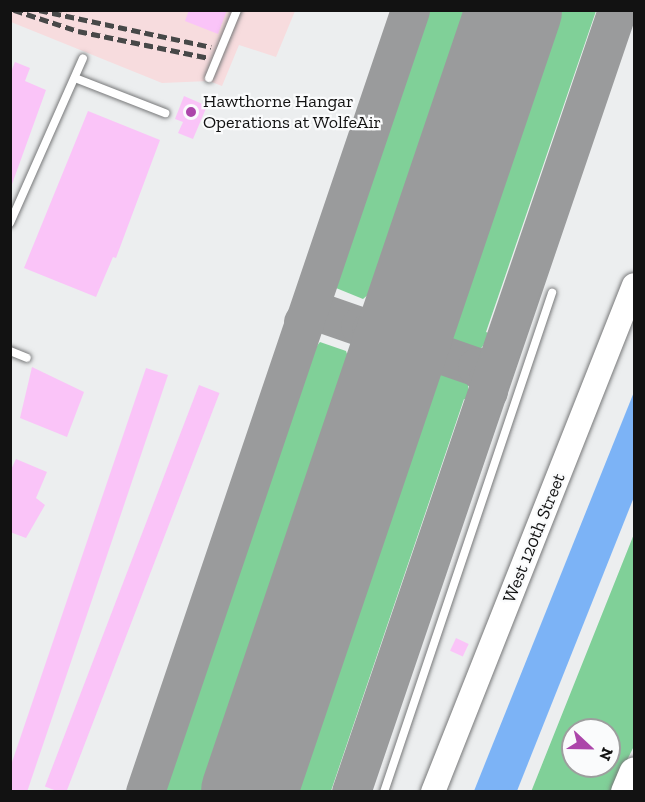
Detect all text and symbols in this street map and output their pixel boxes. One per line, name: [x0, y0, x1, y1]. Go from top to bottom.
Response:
place label: Hawthorne Hangar Operations at WolfeAir: [203, 91, 382, 134]
marker: Hawthorne Hangar Operations at WolfeAir: [184, 105, 198, 119]
street label: West 120th Street: [498, 470, 570, 606]
north arrow: [561, 718, 621, 778]
text: N: [595, 745, 617, 763]

